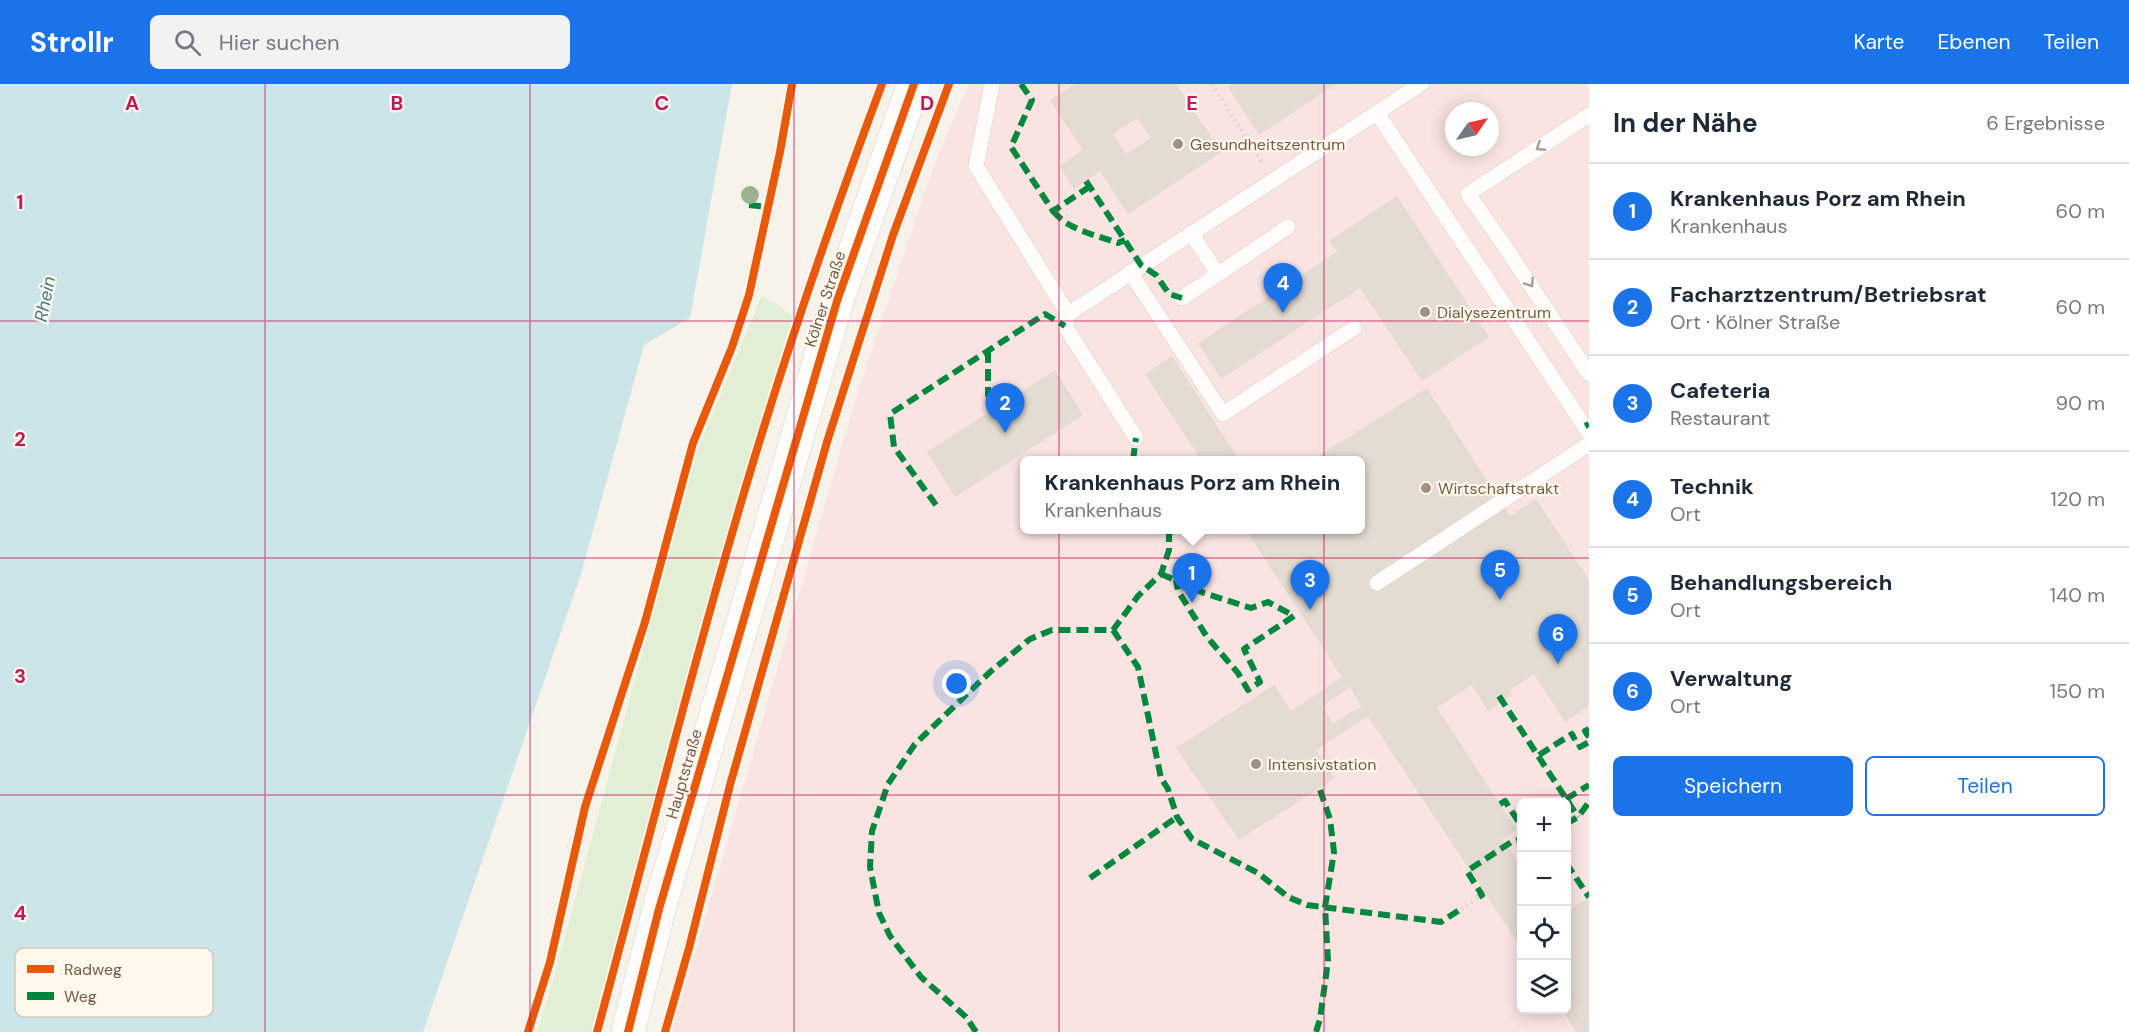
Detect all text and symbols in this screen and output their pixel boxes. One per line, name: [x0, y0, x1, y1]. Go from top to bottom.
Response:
search box: [150, 15, 570, 69]
text: Strollr: [30, 24, 114, 61]
icon: search: [171, 26, 204, 59]
text: Hier suchen: [219, 28, 340, 57]
text: Karte: [1854, 28, 1904, 56]
text: Ebenen: [1937, 28, 2010, 56]
text: Teilen: [2043, 28, 2099, 56]
text: A: [125, 90, 139, 116]
text: B: [391, 90, 403, 116]
text: C: [655, 90, 669, 116]
text: D: [920, 90, 934, 116]
text: E: [1186, 90, 1198, 116]
north arrow: [1445, 102, 1499, 156]
text: In der Nähe: [1613, 106, 1758, 140]
text: 6 Ergebnisse: [1986, 110, 2105, 136]
place label: Gesundheitszentrum: [1190, 134, 1345, 155]
marker: Gesundheitszentrum: [1171, 137, 1185, 151]
one-way arrow: [1536, 140, 1546, 152]
text: Krankenhaus Porz am Rhein: [1670, 184, 1966, 213]
text: 1: [16, 189, 24, 215]
text: 1: [1629, 198, 1636, 224]
text: 60 m: [2056, 198, 2105, 224]
text: Krankenhaus: [1670, 213, 1788, 239]
street label: Kölner Straße: [800, 248, 850, 350]
pin: 4: [1264, 264, 1302, 313]
water label: Rhein: [29, 274, 61, 324]
one-way arrow: [1523, 277, 1534, 288]
text: Facharztzentrum/Betriebsrat: [1670, 280, 1986, 309]
text: 2: [1627, 294, 1638, 320]
text: 60 m: [2056, 294, 2105, 320]
place label: Dialysezentrum: [1437, 302, 1551, 323]
marker: Dialysezentrum: [1418, 305, 1432, 319]
text: Ort · Kölner Straße: [1670, 309, 1840, 335]
text: Cafeteria: [1670, 376, 1770, 405]
pin: 2: [986, 384, 1024, 433]
text: 3: [1626, 390, 1639, 416]
text: 90 m: [2056, 390, 2105, 416]
text: Restaurant: [1670, 405, 1770, 431]
text: 2: [14, 426, 26, 452]
popup: [1020, 456, 1365, 534]
text: Krankenhaus Porz am Rhein: [1045, 468, 1340, 497]
text: Technik: [1670, 472, 1754, 501]
place label: Wirtschaftstrakt: [1438, 478, 1559, 499]
marker: Wirtschaftstrakt: [1419, 481, 1433, 495]
text: 4: [1626, 486, 1639, 512]
text: 120 m: [2051, 486, 2105, 512]
text: Krankenhaus: [1045, 497, 1162, 523]
text: Ort: [1670, 501, 1701, 527]
pin: 5: [1480, 550, 1520, 600]
pin: 1: [1172, 554, 1212, 603]
pin: 3: [1290, 560, 1330, 610]
text: Behandlungsbereich: [1670, 568, 1892, 597]
text: 5: [1626, 582, 1639, 608]
text: 140 m: [2050, 582, 2105, 608]
text: Ort: [1670, 597, 1701, 623]
pin: 6: [1538, 614, 1578, 664]
text: 3: [14, 663, 26, 689]
text: Verwaltung: [1670, 664, 1792, 693]
your location: [942, 669, 971, 698]
text: 6: [1626, 678, 1639, 704]
text: 150 m: [2050, 678, 2105, 704]
text: Ort: [1670, 693, 1701, 719]
street label: Hauptstraße: [661, 727, 707, 821]
place label: Intensivstation: [1268, 754, 1376, 775]
button: Speichern: [1613, 756, 1853, 816]
button: Teilen: [1865, 756, 2105, 816]
marker: Intensivstation: [1249, 757, 1263, 771]
map controls: [1517, 798, 1571, 1014]
button: +: [1517, 798, 1571, 852]
button: −: [1517, 852, 1571, 906]
text: 4: [14, 900, 27, 926]
button: locate: [1517, 906, 1571, 960]
legend: [15, 948, 213, 1017]
text: Radweg: [64, 959, 122, 980]
button: layers: [1517, 960, 1571, 1014]
text: Weg: [64, 986, 97, 1007]

